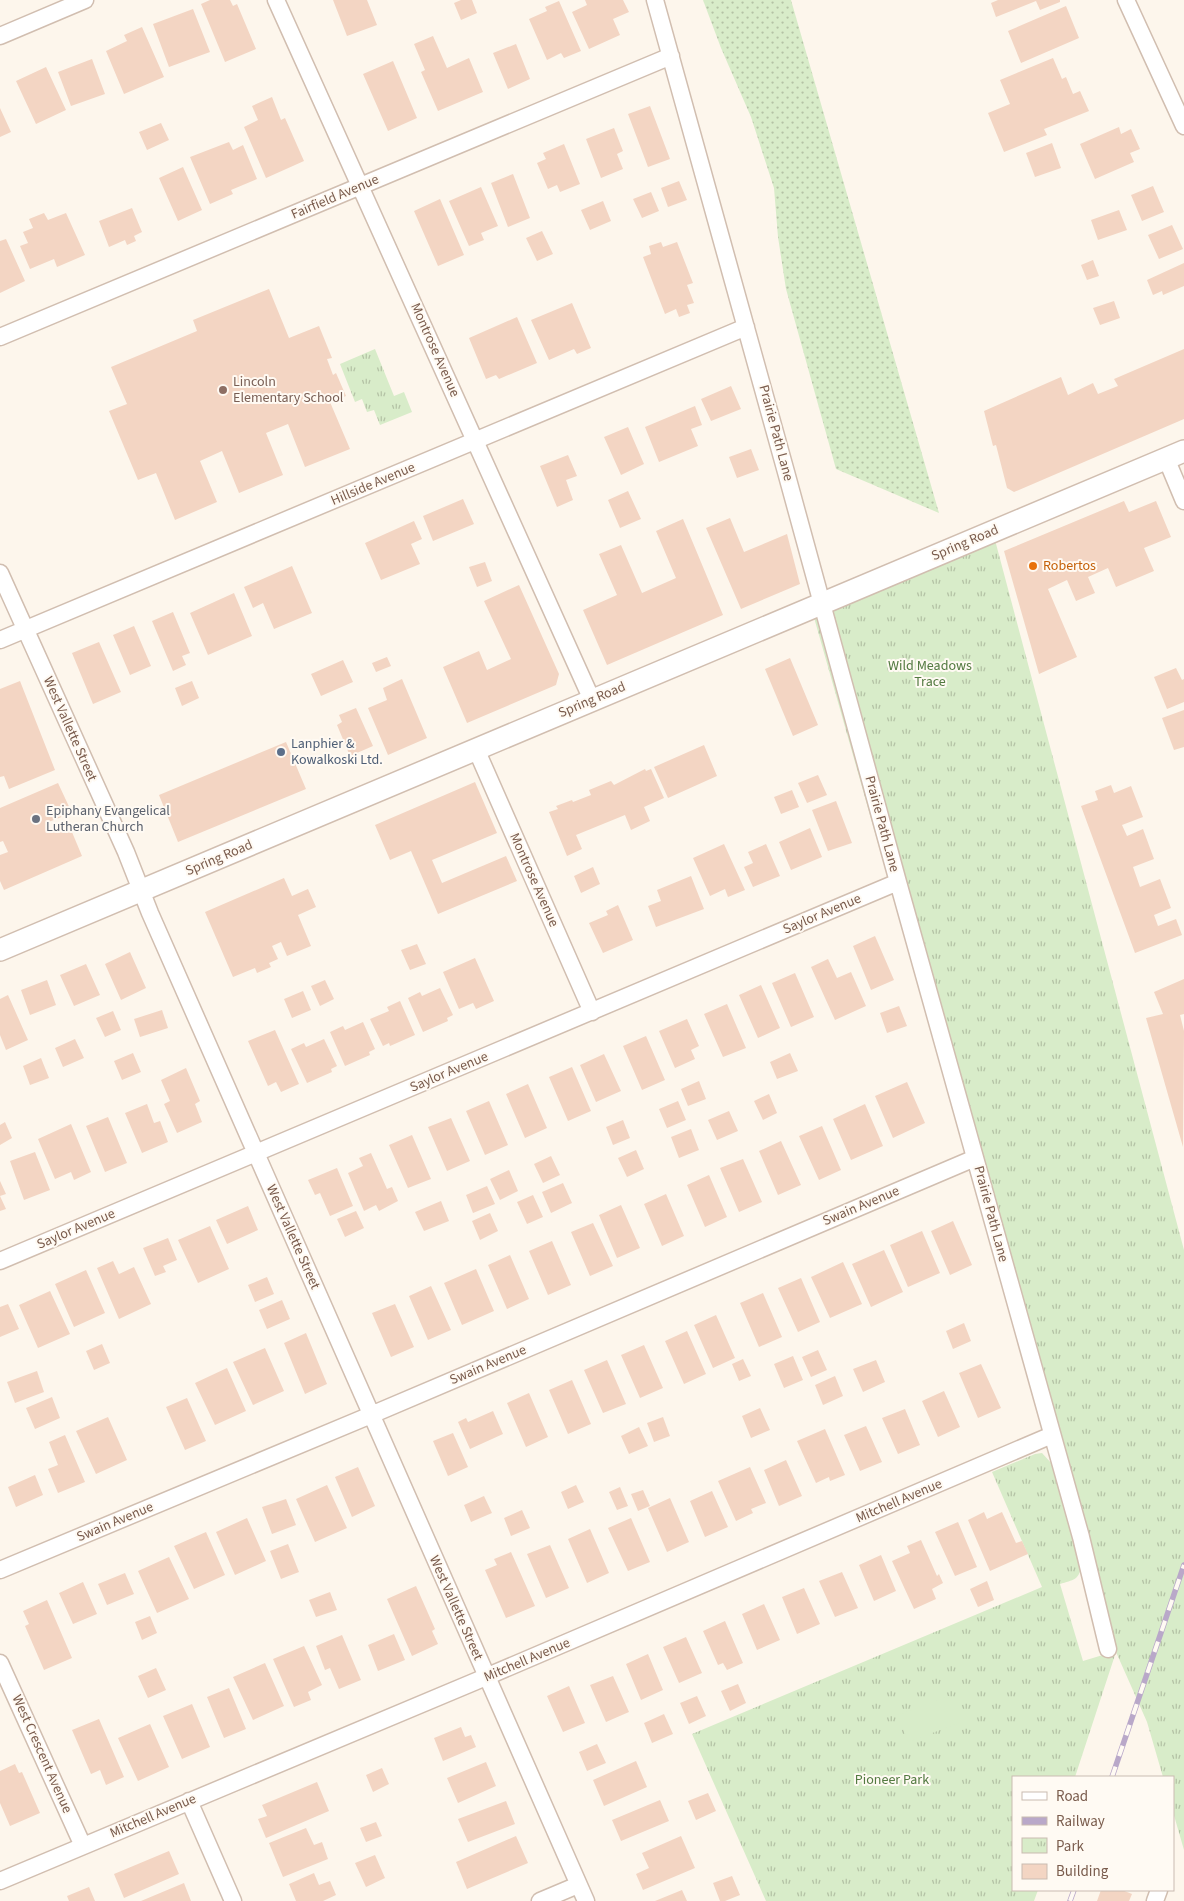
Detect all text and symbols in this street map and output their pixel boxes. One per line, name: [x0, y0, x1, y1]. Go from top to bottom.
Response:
street label: Fairfield Avenue: [288, 169, 382, 224]
street label: Montrose Avenue: [405, 300, 465, 400]
place label: Lincoln Elementary School: [233, 372, 344, 408]
street label: Prairie Path Lane: [754, 383, 798, 483]
marker: Lincoln Elementary School: [217, 384, 229, 396]
street label: Hillside Avenue: [328, 457, 418, 511]
street label: Spring Road: [928, 520, 1002, 566]
place label: Robertos: [1043, 556, 1096, 576]
marker: Robertos: [1027, 560, 1039, 572]
park label: Wild Meadows Trace: [888, 656, 972, 692]
street label: West Vallette Street: [38, 673, 102, 785]
street label: Spring Road: [555, 677, 629, 723]
place label: Lanphier & Kowalkoski Ltd.: [291, 734, 383, 770]
marker: Lanphier & Kowalkoski Ltd.: [275, 746, 287, 758]
street label: Prairie Path Lane: [860, 774, 904, 874]
place label: Epiphany Evangelical Lutheran Church: [46, 801, 170, 837]
marker: Epiphany Evangelical Lutheran Church: [30, 813, 42, 825]
street label: Montrose Avenue: [504, 830, 564, 930]
street label: Spring Road: [182, 835, 256, 881]
street label: Saylor Avenue: [780, 889, 864, 939]
street label: Saylor Avenue: [407, 1047, 491, 1097]
street label: Prairie Path Lane: [969, 1164, 1013, 1264]
street label: West Vallette Street: [261, 1181, 325, 1293]
street label: Swain Avenue: [820, 1181, 902, 1231]
street label: Saylor Avenue: [34, 1204, 118, 1254]
street label: Swain Avenue: [447, 1340, 529, 1390]
street label: Mitchell Avenue: [853, 1474, 945, 1528]
street label: Swain Avenue: [74, 1497, 156, 1547]
street label: West Vallette Street: [424, 1552, 488, 1664]
street label: Mitchell Avenue: [481, 1633, 573, 1687]
street label: West Crescent Avenue: [7, 1691, 77, 1817]
park label: Pioneer Park: [855, 1770, 929, 1790]
legend: [1012, 1776, 1174, 1891]
text: Road: [1056, 1786, 1088, 1807]
street label: Mitchell Avenue: [107, 1789, 199, 1843]
text: Railway: [1056, 1811, 1105, 1832]
text: Park: [1056, 1836, 1085, 1857]
text: Building: [1056, 1861, 1109, 1882]

